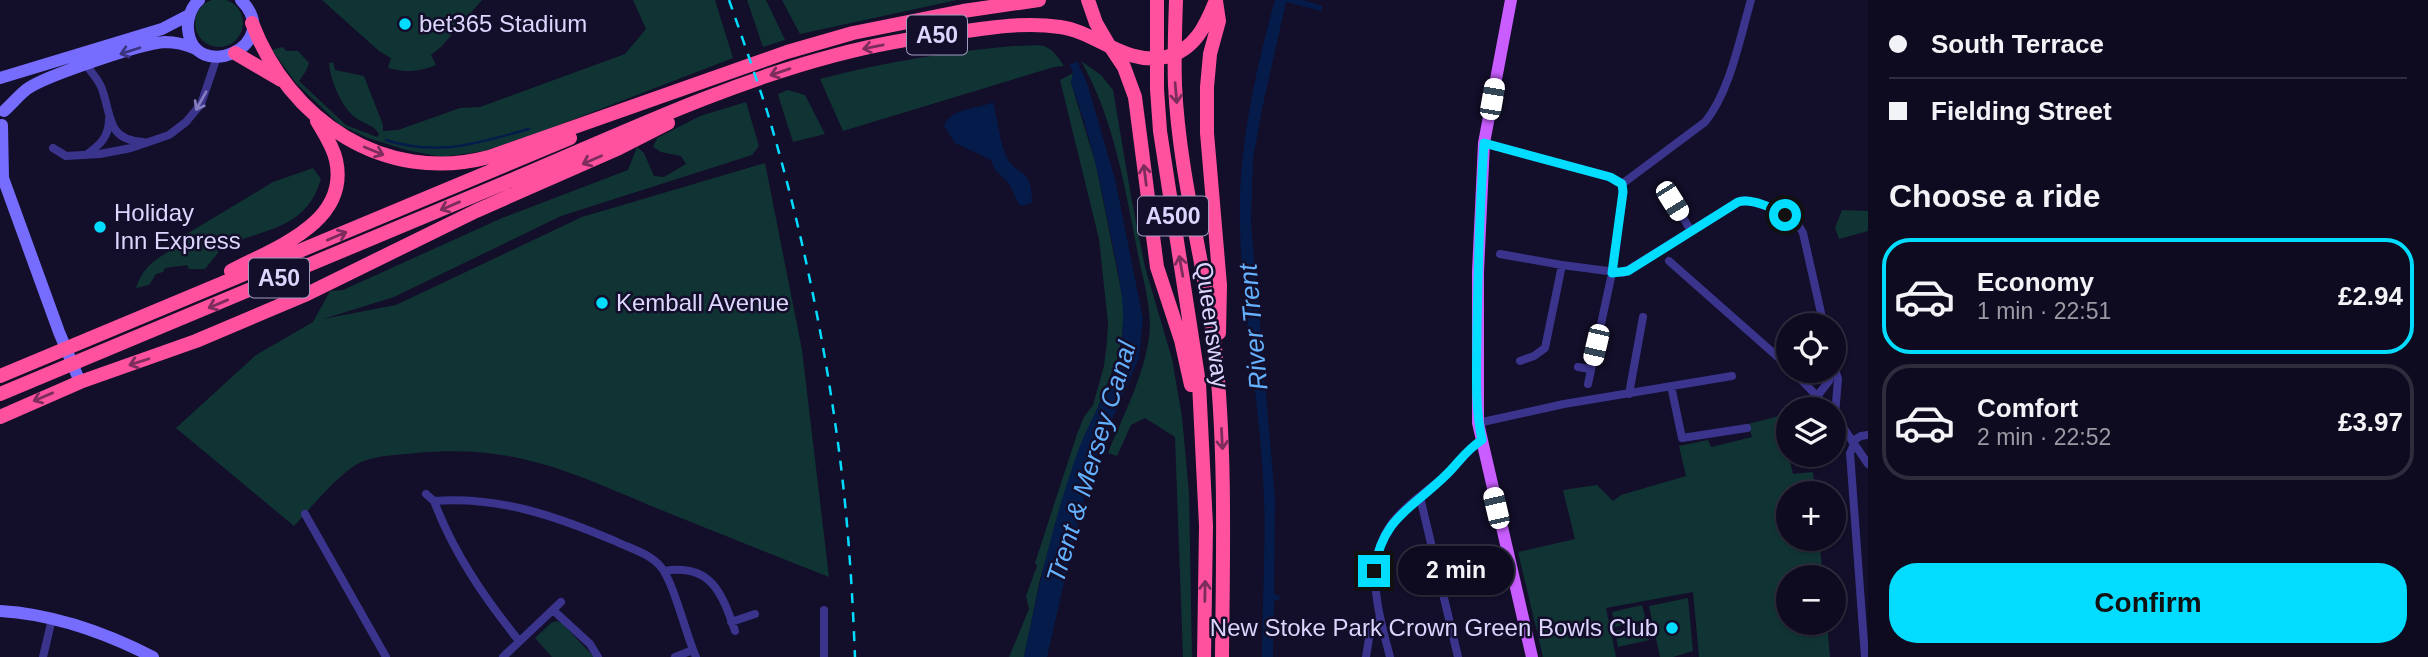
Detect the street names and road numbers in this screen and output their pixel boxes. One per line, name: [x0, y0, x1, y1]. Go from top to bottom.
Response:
road number: A50: [907, 16, 967, 54]
road number: A500: [1138, 196, 1208, 236]
road number: A50: [249, 258, 309, 298]
street label: Queensway: [1190, 260, 1235, 390]

